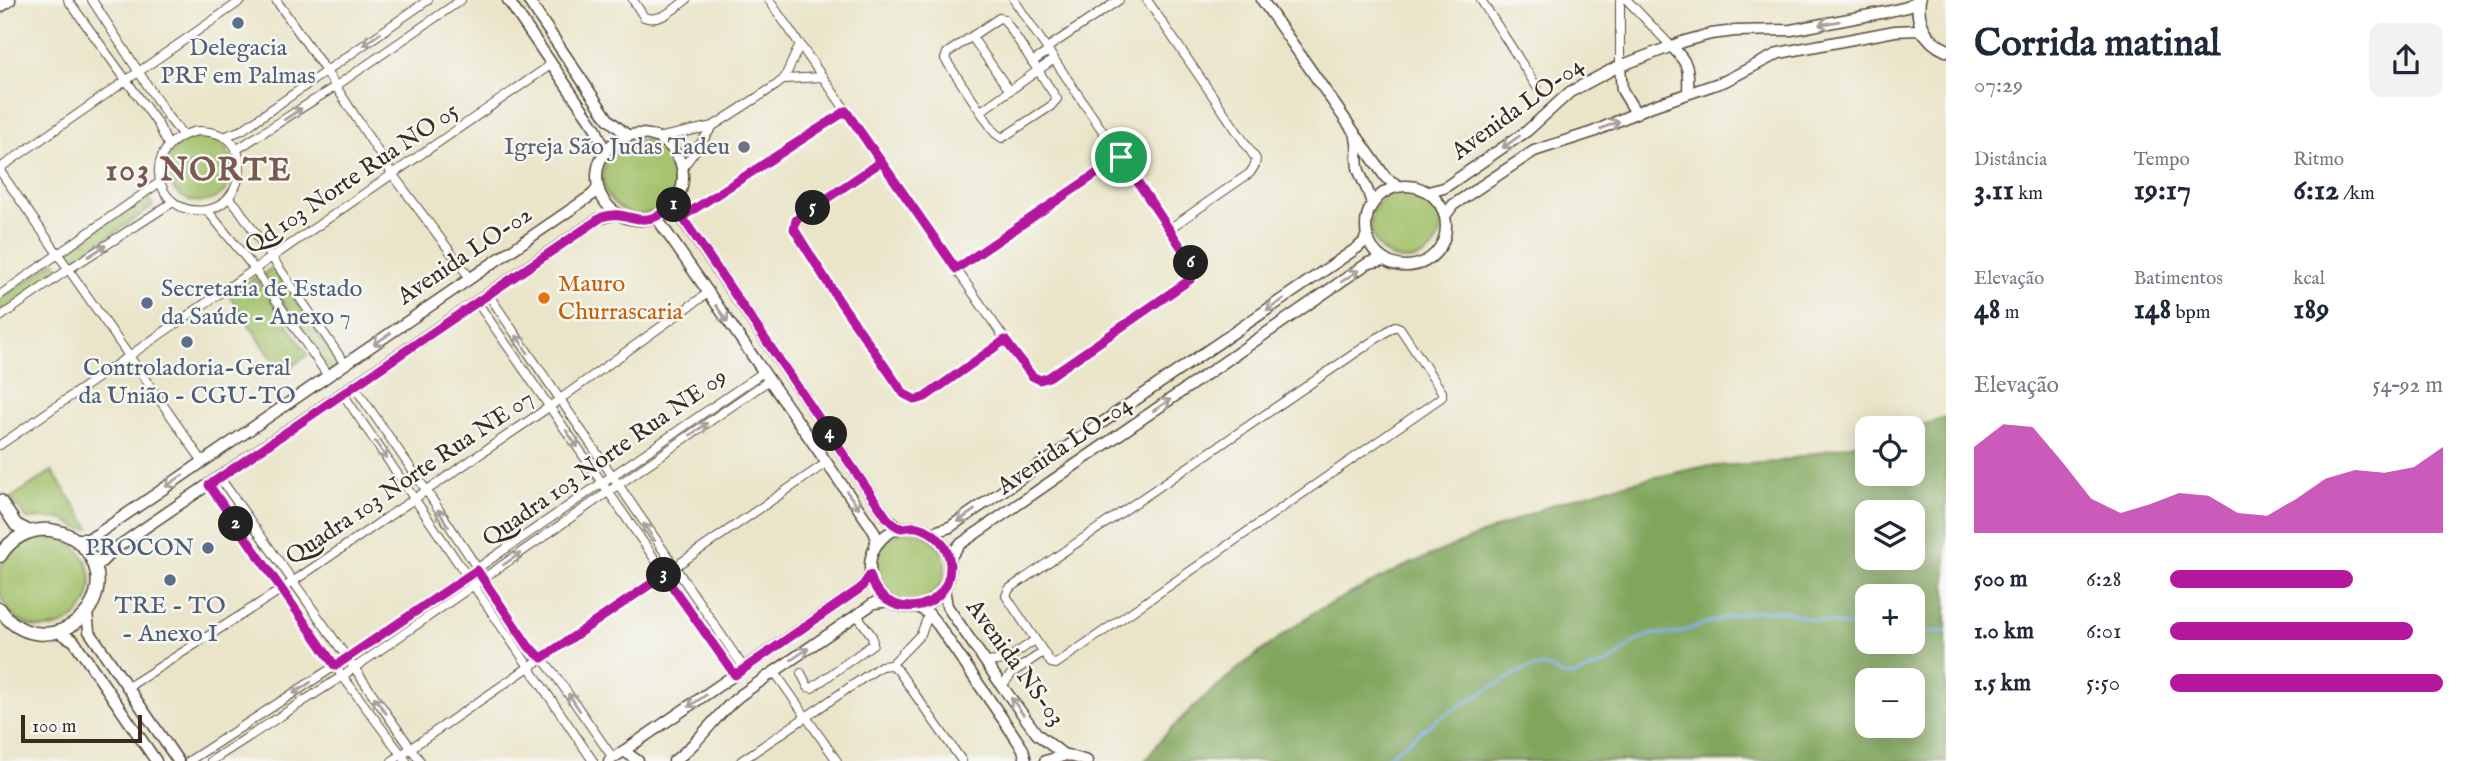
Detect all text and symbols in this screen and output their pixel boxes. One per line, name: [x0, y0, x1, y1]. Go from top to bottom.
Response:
marker: Delegacia PRF em Palmas: [230, 15, 246, 31]
one-way arrow: [1818, 17, 1841, 31]
text: Corrida matinal: [1974, 21, 2220, 69]
button: share: [2369, 23, 2443, 97]
one-way arrow: [363, 32, 382, 46]
place label: Delegacia PRF em Palmas: [160, 33, 316, 92]
street label: Avenida LO-04: [1445, 50, 1591, 168]
text: 07:29: [1974, 71, 2023, 100]
street label: Qd 103 Norte Rua NO 05: [239, 96, 465, 262]
one-way arrow: [283, 106, 302, 121]
one-way arrow: [1598, 118, 1620, 131]
pin: [1091, 127, 1151, 187]
place label: Igreja São Judas Tadeu: [504, 132, 730, 163]
one-way arrow: [1502, 135, 1521, 149]
icon: arrive: [1102, 138, 1140, 176]
marker: Igreja São Judas Tadeu: [736, 139, 752, 155]
text: Distância: [1974, 148, 2047, 172]
text: Tempo: [2134, 148, 2190, 172]
text: Ritmo: [2293, 148, 2344, 172]
district label: 103 NORTE: [105, 151, 293, 192]
text: 3.11: [1974, 172, 2014, 210]
text: 19:17: [2134, 172, 2191, 210]
text: 6:12: [2293, 172, 2339, 210]
text: km: [2014, 182, 2043, 206]
text: /km: [2339, 182, 2375, 206]
pin: 1: [656, 188, 692, 222]
pin: 5: [796, 190, 830, 226]
text: 1: [670, 192, 677, 216]
text: 5: [809, 195, 816, 219]
street label: Avenida LO-02: [391, 200, 538, 313]
one-way arrow: [87, 243, 106, 258]
pin: 6: [1174, 246, 1208, 280]
text: 6: [1186, 250, 1195, 274]
text: Elevação: [1974, 267, 2044, 291]
text: Batimentos: [2134, 267, 2223, 291]
text: kcal: [2293, 267, 2325, 291]
place label: Mauro Churrascaria: [558, 269, 684, 328]
one-way arrow: [1340, 269, 1359, 283]
place label: Secretaria de Estado da Saúde - Anexo 7: [161, 274, 362, 333]
marker: Mauro Churrascaria: [536, 290, 552, 306]
text: 48: [1974, 291, 2000, 329]
text: 148: [2134, 291, 2171, 329]
text: 189: [2293, 291, 2329, 329]
marker: Secretaria de Estado da Saúde - Anexo 7: [139, 295, 155, 311]
one-way arrow: [1266, 298, 1285, 312]
text: m: [2000, 301, 2019, 325]
text: bpm: [2171, 301, 2211, 325]
one-way arrow: [715, 304, 729, 323]
one-way arrow: [373, 332, 392, 346]
marker: Controladoria-Geral da União - CGU-TO: [179, 334, 195, 350]
one-way arrow: [515, 334, 529, 354]
place label: Controladoria-Geral da União - CGU-TO: [78, 353, 296, 412]
street label: Quadra 103 Norte Rua NE 09: [477, 362, 733, 554]
text: Elevação: [1974, 371, 2059, 400]
text: 54–92 m: [2372, 371, 2443, 400]
street label: Quadra 103 Norte Rua NE 07: [280, 383, 540, 573]
street label: Avenida LO-04: [991, 389, 1139, 503]
one-way arrow: [1152, 398, 1171, 412]
pin: 4: [812, 416, 848, 452]
map controls: [1855, 416, 1925, 738]
button: locate: [1855, 416, 1925, 486]
text: 4: [825, 421, 834, 445]
one-way arrow: [689, 422, 708, 436]
one-way arrow: [564, 429, 579, 448]
one-way arrow: [374, 440, 388, 459]
one-way arrow: [165, 474, 184, 489]
one-way arrow: [845, 490, 860, 509]
button: layers: [1855, 500, 1925, 570]
pin: 2: [218, 506, 254, 542]
one-way arrow: [436, 508, 450, 528]
one-way arrow: [957, 509, 976, 524]
text: 2: [231, 511, 240, 535]
one-way arrow: [642, 523, 657, 542]
place label: PROCON: [85, 533, 194, 564]
marker: PROCON: [200, 540, 216, 556]
one-way arrow: [502, 552, 521, 566]
pin: 3: [646, 558, 682, 592]
text: 3: [660, 562, 667, 586]
text: 500 m: [1974, 565, 2028, 594]
text: 6:28: [2086, 565, 2122, 594]
marker: TRE - TO - Anexo I: [162, 572, 178, 588]
button: +: [1855, 584, 1925, 654]
place label: TRE - TO - Anexo I: [114, 591, 226, 650]
street label: Avenida NS-03: [958, 593, 1071, 733]
text: 1.0 km: [1974, 617, 2034, 646]
text: 6:01: [2086, 617, 2122, 646]
one-way arrow: [790, 646, 809, 661]
button: −: [1855, 668, 1925, 738]
text: 1.5 km: [1974, 669, 2031, 698]
text: 5:50: [2086, 669, 2120, 698]
one-way arrow: [292, 681, 312, 695]
one-way arrow: [567, 693, 581, 713]
one-way arrow: [688, 694, 707, 708]
one-way arrow: [373, 696, 388, 715]
one-way arrow: [1010, 697, 1024, 716]
scale bar: [21, 712, 142, 744]
text: 100 m: [32, 715, 76, 739]

